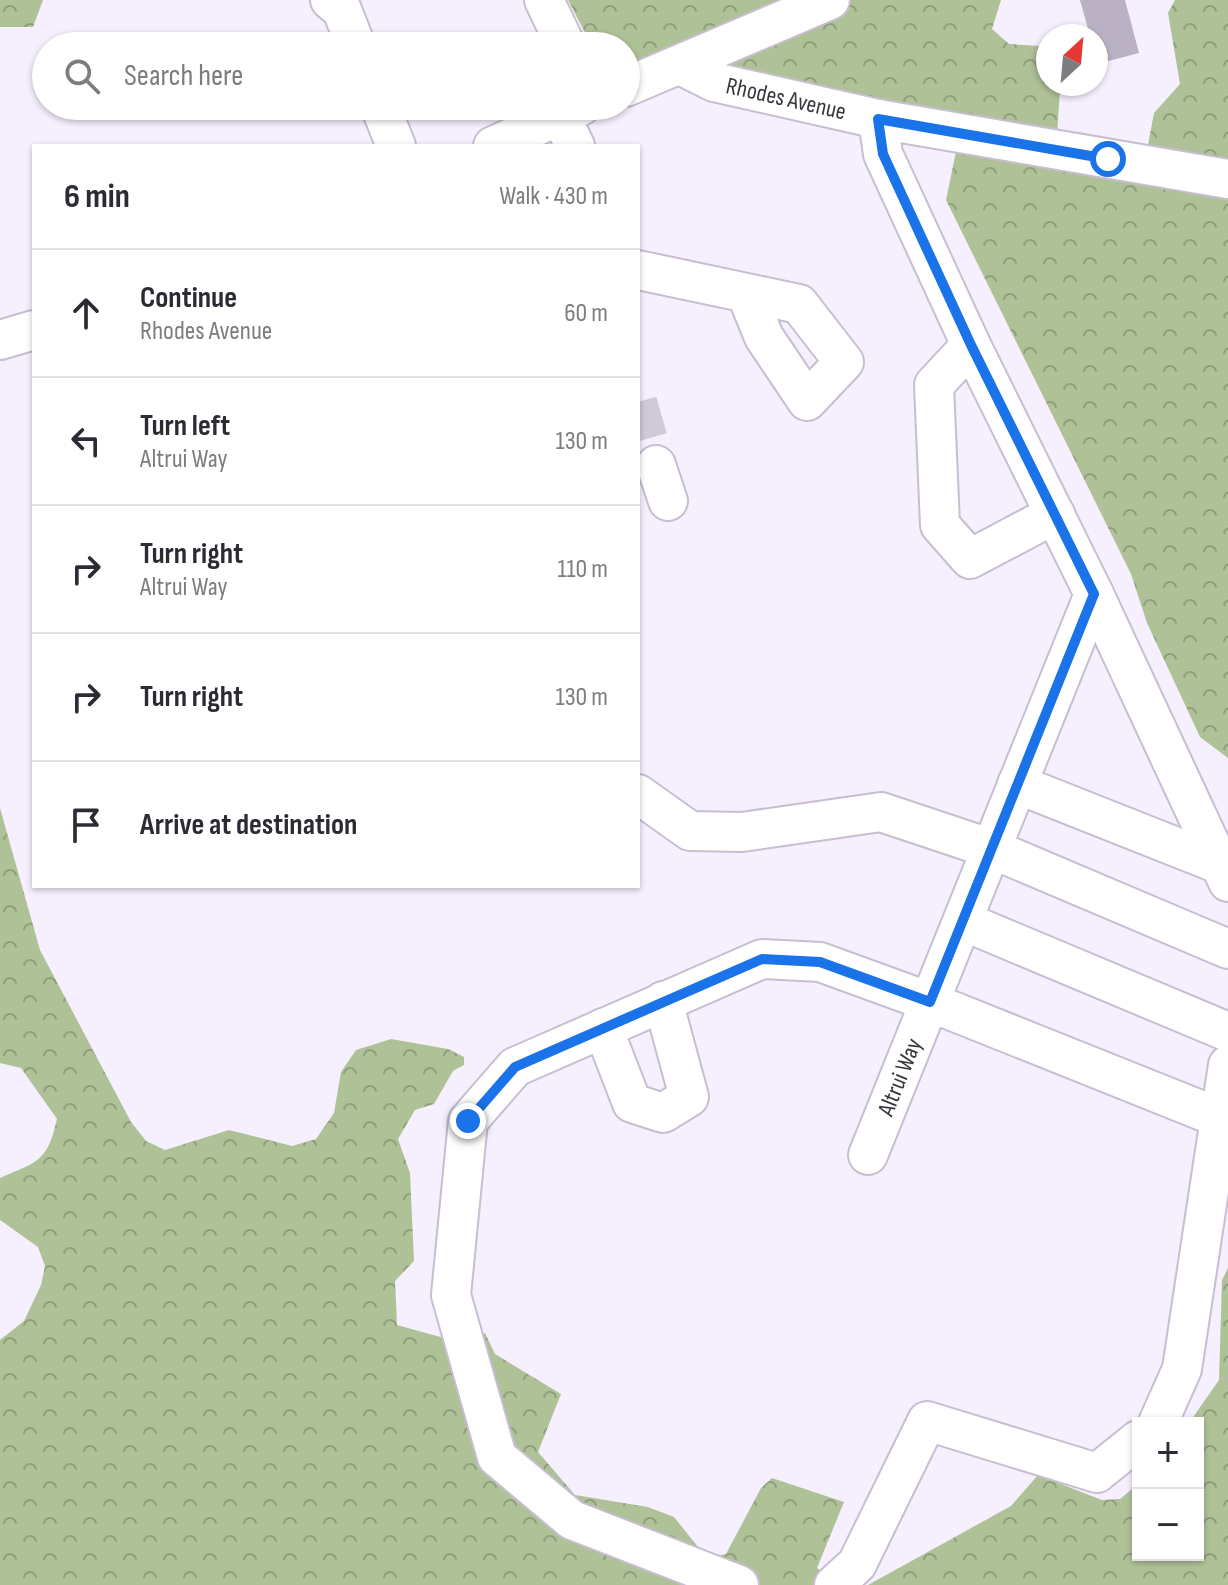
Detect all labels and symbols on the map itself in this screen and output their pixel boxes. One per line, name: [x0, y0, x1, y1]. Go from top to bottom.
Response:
north arrow: [1036, 24, 1108, 96]
street label: Rhodes Avenue: [723, 71, 849, 126]
route start: [1090, 141, 1126, 177]
street label: Altrui Way: [871, 1034, 928, 1121]
route end: [450, 1103, 486, 1139]

